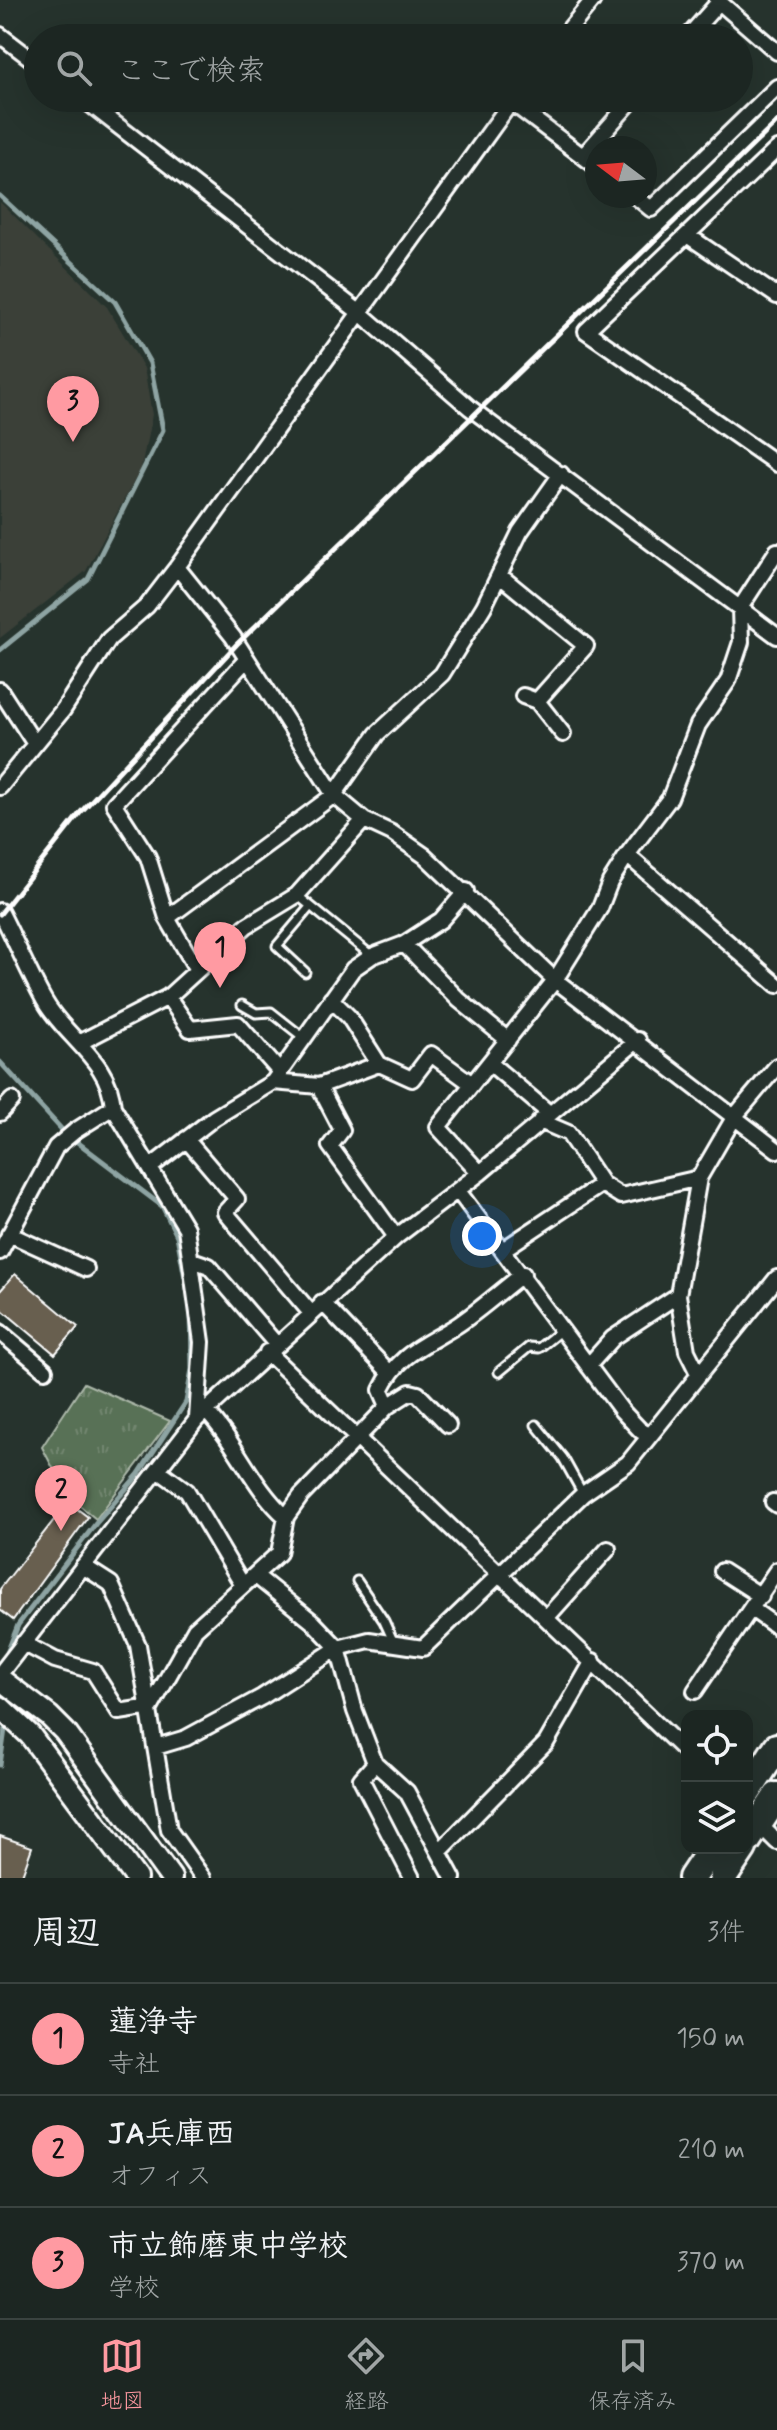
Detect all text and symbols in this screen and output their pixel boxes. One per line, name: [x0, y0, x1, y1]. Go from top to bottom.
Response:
search box: [24, 24, 753, 112]
icon: search: [52, 46, 96, 90]
text: ここで検索: [116, 52, 266, 91]
north arrow: [585, 136, 657, 208]
pin: 3: [47, 376, 99, 442]
pin: 1: [194, 922, 246, 988]
your location: [462, 1216, 502, 1256]
pin: 2: [35, 1465, 87, 1531]
map controls: [681, 1710, 753, 1854]
button: locate: [681, 1710, 753, 1782]
button: layers: [681, 1782, 753, 1854]
text: 周辺: [32, 1911, 100, 1956]
text: 3件: [707, 1916, 745, 1950]
text: 蓮浄寺: [108, 2003, 198, 2042]
text: 1: [52, 2022, 64, 2056]
text: 150 m: [676, 2022, 745, 2056]
text: 寺社: [108, 2048, 160, 2082]
text: JA兵庫西: [108, 2115, 235, 2154]
text: 2: [52, 2134, 64, 2168]
text: 210 m: [678, 2134, 745, 2168]
text: オフィス: [108, 2160, 212, 2194]
text: 市立飾磨東中学校: [108, 2227, 348, 2266]
text: 3: [52, 2246, 64, 2280]
text: 370 m: [677, 2246, 745, 2280]
text: 学校: [108, 2272, 160, 2306]
tab: 地図: [100, 2334, 144, 2416]
tab: 経路: [344, 2334, 389, 2416]
tab: 保存済み: [589, 2334, 677, 2416]

